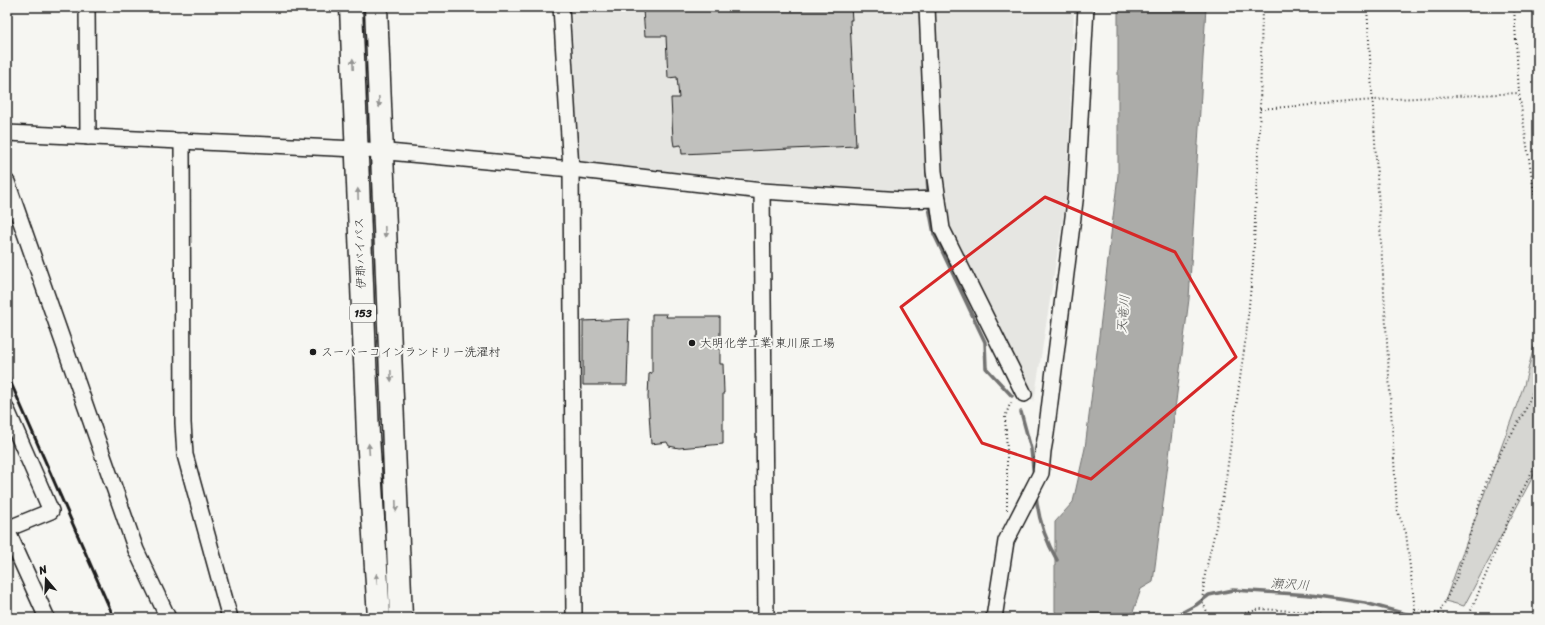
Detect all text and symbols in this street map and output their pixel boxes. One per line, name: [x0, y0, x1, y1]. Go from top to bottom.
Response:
one-way arrow: [349, 58, 356, 70]
one-way arrow: [376, 96, 383, 108]
one-way arrow: [354, 188, 361, 200]
street label: 伊那バイパス: [348, 217, 372, 289]
one-way arrow: [381, 226, 388, 238]
water label: 天竜川: [1110, 294, 1136, 334]
road number: 153: [350, 304, 376, 322]
place label: 大明化学工業 東川原工場: [700, 332, 835, 354]
marker: 大明化学工業 東川原工場: [687, 338, 697, 348]
place label: スーパーコインランドリー洗濯村: [321, 341, 501, 363]
marker: スーパーコインランドリー洗濯村: [308, 347, 318, 357]
one-way arrow: [387, 370, 394, 382]
one-way arrow: [365, 443, 372, 455]
one-way arrow: [393, 500, 399, 513]
north arrow: [26, 559, 66, 599]
text: N: [35, 560, 50, 581]
water label: 瀬沢川: [1270, 571, 1310, 597]
one-way arrow: [373, 573, 380, 585]

